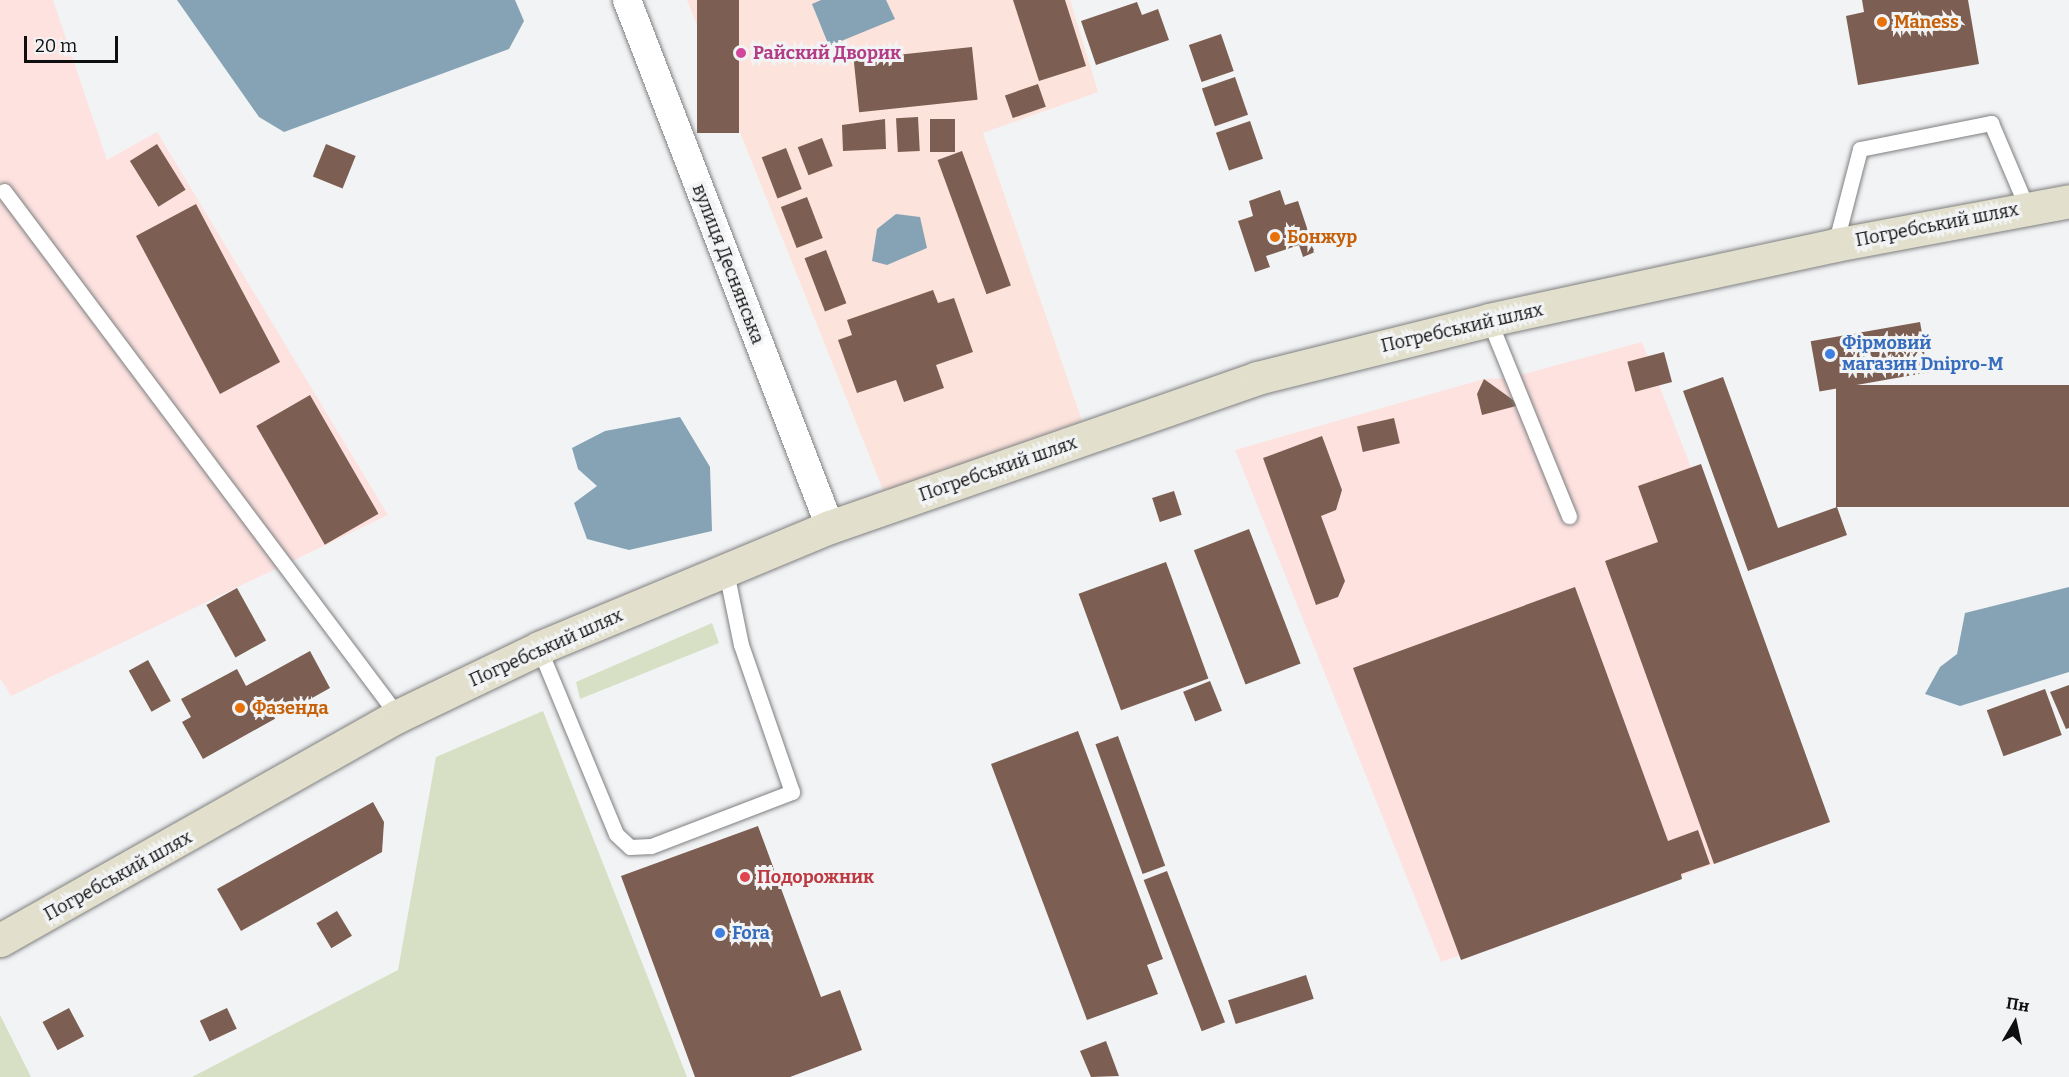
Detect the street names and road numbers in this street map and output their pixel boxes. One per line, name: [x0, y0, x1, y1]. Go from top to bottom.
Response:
street label: вулиця Деснянська: [688, 181, 768, 347]
street label: Погребський шлях: [1854, 199, 2020, 251]
street label: Погребський шлях: [1379, 299, 1545, 357]
street label: Погребський шлях: [916, 432, 1080, 506]
street label: Погребський шлях: [466, 604, 626, 692]
street label: Погребський шлях: [40, 826, 196, 926]

